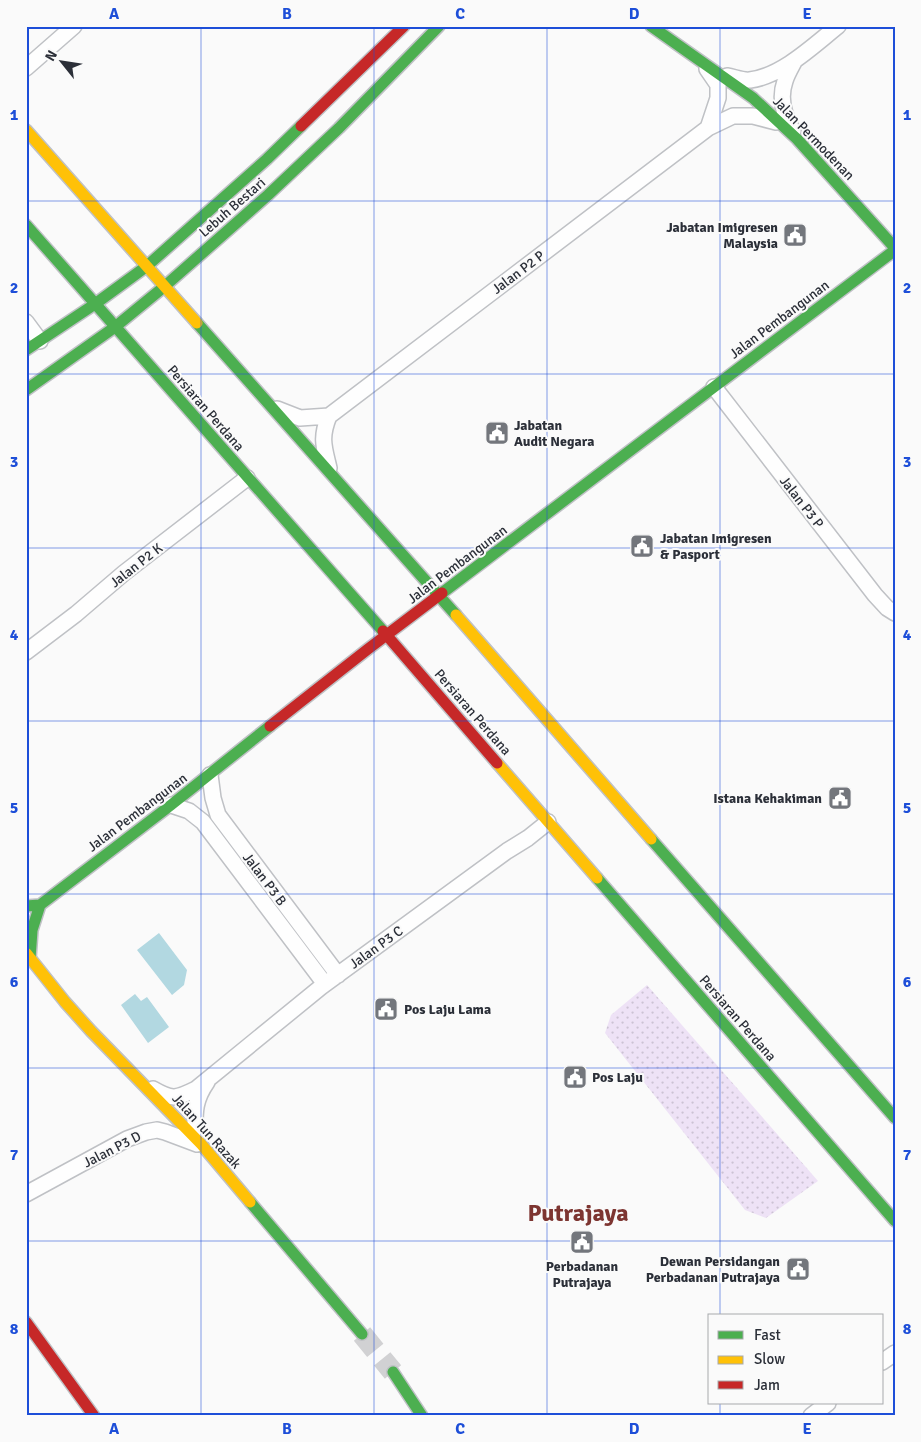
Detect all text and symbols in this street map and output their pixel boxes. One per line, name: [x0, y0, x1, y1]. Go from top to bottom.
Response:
text: A: [109, 4, 120, 24]
text: B: [282, 4, 292, 24]
text: C: [455, 4, 465, 24]
text: D: [629, 4, 640, 24]
text: E: [802, 4, 812, 24]
north arrow: [38, 38, 88, 88]
text: N: [41, 47, 61, 64]
street label: Jalan Permodenan: [769, 93, 858, 184]
text: 1: [10, 105, 19, 125]
text: 1: [903, 105, 912, 125]
street label: Lebuh Bestari: [196, 174, 269, 241]
place label: Jabatan Imigresen Malaysia: [666, 219, 778, 252]
public building icon: Jabatan Imigresen Malaysia: [782, 222, 808, 248]
street label: Jalan P2 P: [489, 247, 548, 298]
street label: Jalan Pembangunan: [726, 276, 832, 362]
text: 2: [10, 278, 18, 298]
text: 2: [903, 278, 911, 298]
street label: Persiaran Perdana: [164, 362, 248, 455]
place label: Jabatan Audit Negara: [514, 417, 594, 450]
public building icon: Jabatan Audit Negara: [484, 420, 510, 446]
text: 3: [10, 452, 18, 472]
text: 3: [903, 452, 911, 472]
street label: Jalan P3 P: [776, 473, 827, 532]
street label: Jalan Pembangunan: [404, 521, 510, 607]
place label: Jabatan Imigresen & Pasport: [660, 530, 772, 563]
public building icon: Jabatan Imigresen & Pasport: [629, 533, 655, 559]
street label: Jalan P2 K: [107, 539, 166, 591]
text: 4: [10, 625, 19, 645]
text: 4: [903, 625, 912, 645]
street label: Persiaran Perdana: [431, 666, 515, 759]
street label: Jalan Pembangunan: [84, 769, 190, 855]
public building icon: Istana Kehakiman: [827, 785, 853, 811]
place label: Istana Kehakiman: [713, 790, 822, 807]
text: 5: [10, 798, 18, 818]
text: 5: [903, 798, 911, 818]
street label: Jalan P3 B: [239, 849, 290, 909]
street label: Jalan P3 C: [346, 922, 406, 973]
text: 6: [10, 972, 19, 992]
street label: Persiaran Perdana: [696, 972, 780, 1065]
text: 6: [903, 972, 912, 992]
public building icon: Pos Laju Lama: [373, 996, 399, 1022]
place label: Pos Laju Lama: [404, 1001, 491, 1018]
public building icon: Pos Laju: [562, 1064, 588, 1090]
place label: Pos Laju: [592, 1069, 643, 1086]
street label: Jalan Tun Razak: [169, 1090, 245, 1172]
street label: Jalan P3 D: [80, 1128, 144, 1171]
text: 7: [10, 1145, 19, 1165]
text: 7: [903, 1145, 912, 1165]
district label: Putrajaya: [527, 1198, 629, 1228]
public building icon: Perbadanan Putrajaya: [569, 1229, 595, 1255]
place label: Dewan Persidangan Perbadanan Putrajaya: [646, 1253, 780, 1286]
public building icon: Dewan Persidangan Perbadanan Putrajaya: [785, 1256, 811, 1282]
place label: Perbadanan Putrajaya: [546, 1258, 618, 1291]
legend: [708, 1314, 884, 1404]
text: 8: [10, 1319, 19, 1339]
text: 8: [903, 1319, 912, 1339]
text: Fast: [754, 1326, 781, 1344]
text: Slow: [754, 1350, 785, 1368]
text: Jam: [754, 1376, 780, 1394]
text: A: [109, 1419, 120, 1439]
text: B: [282, 1419, 292, 1439]
text: C: [455, 1419, 465, 1439]
text: D: [629, 1419, 640, 1439]
text: E: [802, 1419, 812, 1439]

